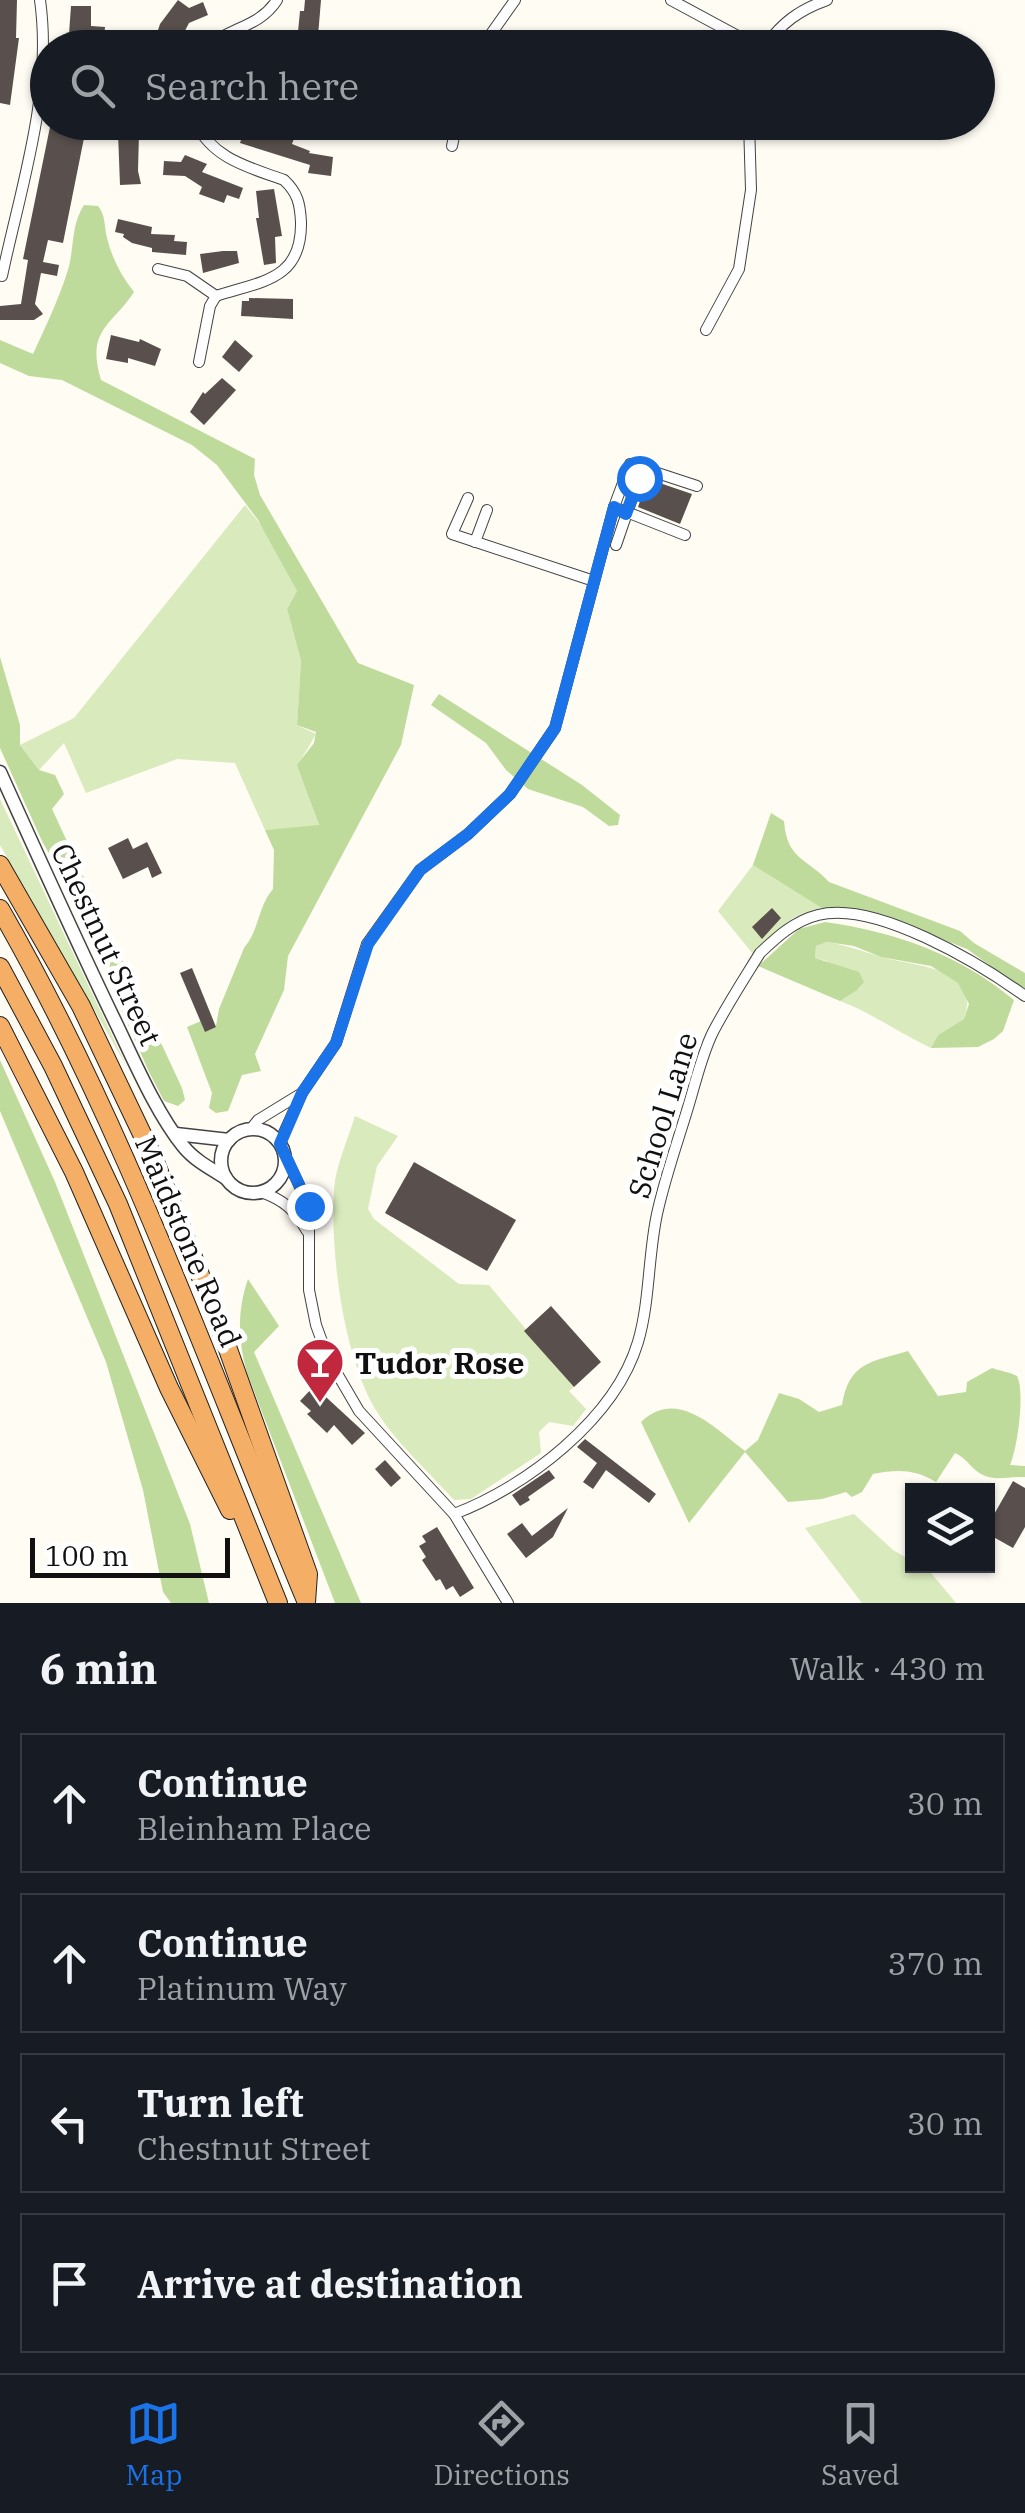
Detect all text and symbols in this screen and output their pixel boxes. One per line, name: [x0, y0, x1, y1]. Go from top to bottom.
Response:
search box: [30, 30, 995, 140]
icon: search: [65, 58, 120, 113]
text: Search here: [145, 61, 359, 110]
route start: [617, 456, 663, 502]
street label: Chestnut Street: [43, 837, 171, 1051]
street label: School Lane: [618, 1027, 706, 1203]
street label: Maidstone Road: [127, 1129, 251, 1353]
route end: [287, 1184, 333, 1230]
bar icon: Tudor Rose: [294, 1336, 346, 1404]
place label: Tudor Rose: [355, 1343, 525, 1382]
map controls: [905, 1483, 995, 1573]
button: layers: [905, 1483, 995, 1573]
scale bar: [30, 1533, 230, 1578]
text: 100 m: [45, 1537, 129, 1574]
text: 6 min: [40, 1641, 158, 1696]
text: Walk · 430 m: [789, 1647, 985, 1689]
text: Continue: [137, 1758, 308, 1807]
icon: ahead: [42, 1776, 97, 1831]
text: 30 m: [907, 1782, 983, 1824]
text: Bleinham Place: [137, 1807, 372, 1849]
text: Continue: [137, 1918, 308, 1967]
icon: ahead: [42, 1936, 97, 1991]
text: 370 m: [887, 1942, 983, 1984]
text: Platinum Way: [137, 1967, 347, 2009]
text: Turn left: [137, 2078, 304, 2127]
icon: left: [42, 2096, 97, 2151]
text: 30 m: [907, 2102, 983, 2144]
text: Chestnut Street: [137, 2127, 370, 2169]
icon: arrive: [42, 2256, 97, 2311]
text: Arrive at destination: [137, 2259, 523, 2308]
tab: Map: [126, 2396, 182, 2493]
tab: Directions: [433, 2396, 570, 2493]
tab: Saved: [821, 2396, 899, 2493]

